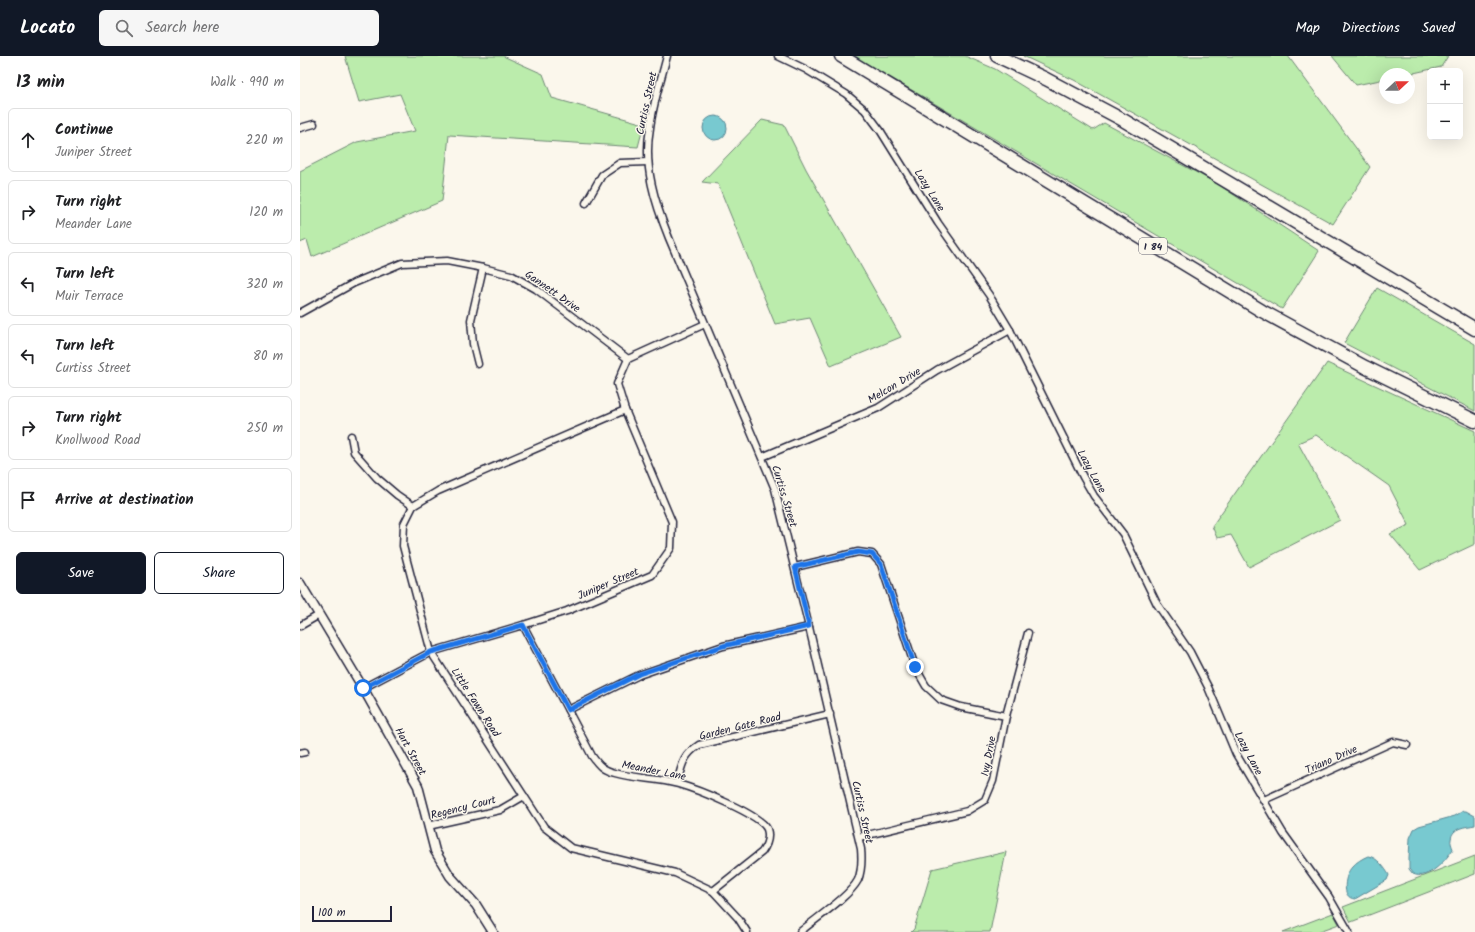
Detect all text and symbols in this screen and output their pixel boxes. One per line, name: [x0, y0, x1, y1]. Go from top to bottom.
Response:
search box: [99, 10, 379, 46]
text: Locato: [20, 13, 75, 43]
text: Search here: [145, 16, 219, 40]
icon: search: [113, 17, 135, 39]
text: Map: [1295, 17, 1320, 39]
text: Directions: [1342, 17, 1400, 39]
text: Saved: [1422, 17, 1455, 39]
north arrow: [1379, 68, 1415, 104]
map controls: [1427, 68, 1463, 140]
button: +: [1427, 68, 1463, 104]
text: 13 min: [16, 69, 65, 96]
street label: Curtiss Street: [632, 69, 663, 136]
text: Walk · 990 m: [210, 72, 284, 93]
button: −: [1427, 104, 1463, 140]
text: Continue: [55, 118, 113, 142]
icon: ahead: [17, 129, 39, 151]
text: 220 m: [246, 130, 283, 151]
text: Juniper Street: [55, 142, 132, 163]
street label: Lazy Lane: [909, 166, 949, 216]
text: Turn right: [55, 190, 122, 214]
icon: right: [17, 201, 39, 223]
text: 120 m: [249, 202, 283, 223]
text: Meander Lane: [55, 214, 132, 235]
road number: I 84: [1139, 238, 1167, 254]
text: Turn left: [55, 262, 115, 286]
street label: Gannett Drive: [521, 266, 584, 318]
icon: left: [17, 273, 39, 295]
text: 320 m: [246, 274, 283, 295]
text: Muir Terrace: [55, 286, 123, 307]
text: Turn left: [55, 334, 115, 358]
icon: left: [17, 345, 39, 367]
text: 80 m: [253, 346, 283, 367]
text: Curtiss Street: [55, 358, 131, 379]
street label: Melcon Drive: [864, 363, 925, 409]
text: Turn right: [55, 406, 122, 430]
icon: right: [17, 417, 39, 439]
text: 250 m: [246, 418, 283, 439]
text: Knollwood Road: [55, 430, 140, 451]
street label: Lazy Lane: [1072, 446, 1111, 497]
street label: Curtiss Street: [766, 463, 802, 530]
text: Arrive at destination: [55, 488, 194, 512]
icon: arrive: [17, 489, 39, 511]
button: Save: [16, 552, 146, 594]
button: Share: [154, 552, 284, 594]
street label: Juniper Street: [575, 563, 643, 605]
route end: [906, 658, 924, 676]
street label: Little Fawn Road: [446, 664, 505, 741]
route start: [354, 679, 372, 697]
street label: Garden Gate Road: [697, 708, 784, 746]
street label: Hart Street: [389, 724, 431, 780]
street label: Lazy Lane: [1229, 728, 1267, 779]
street label: Ivy Drive: [976, 735, 1002, 778]
street label: Triano Drive: [1302, 740, 1360, 779]
street label: Meander Lane: [620, 756, 688, 786]
street label: Curtiss Street: [846, 779, 878, 846]
street label: Regency Court: [429, 791, 498, 825]
scale bar: [312, 904, 392, 923]
text: 100 m: [318, 904, 346, 922]

